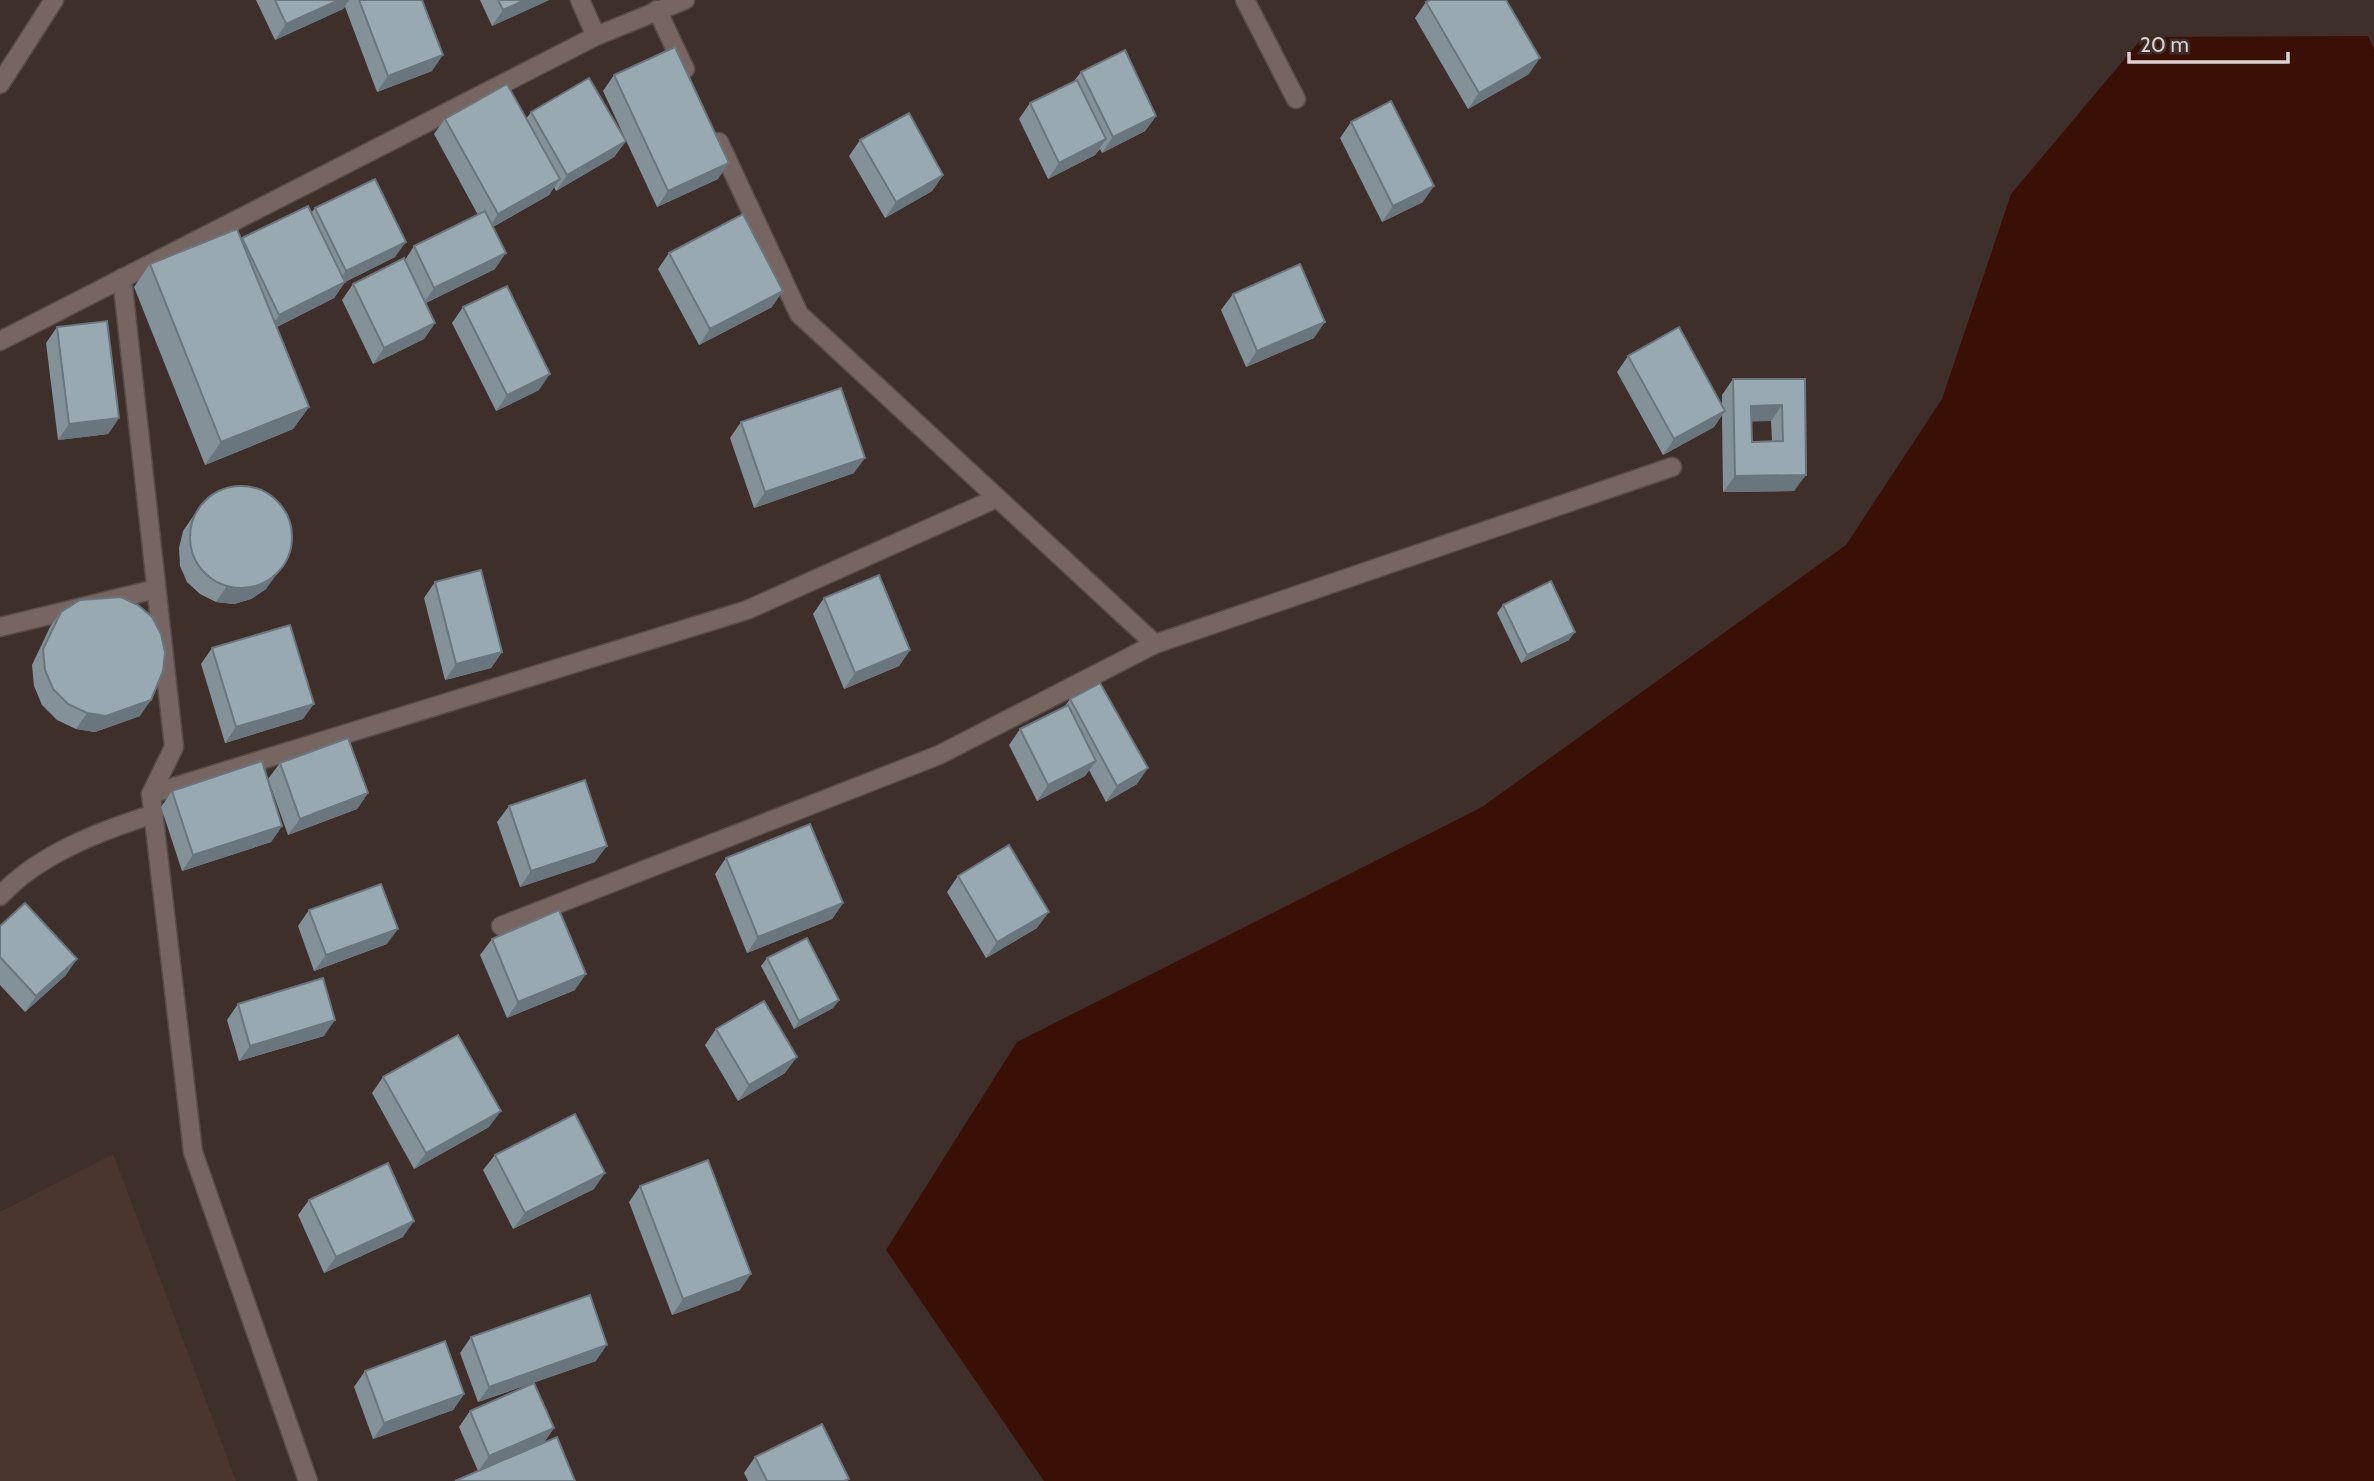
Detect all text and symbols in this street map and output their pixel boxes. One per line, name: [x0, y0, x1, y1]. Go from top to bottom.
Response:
scale bar: [2129, 21, 2288, 65]
text: 20 m: [2140, 32, 2189, 57]

